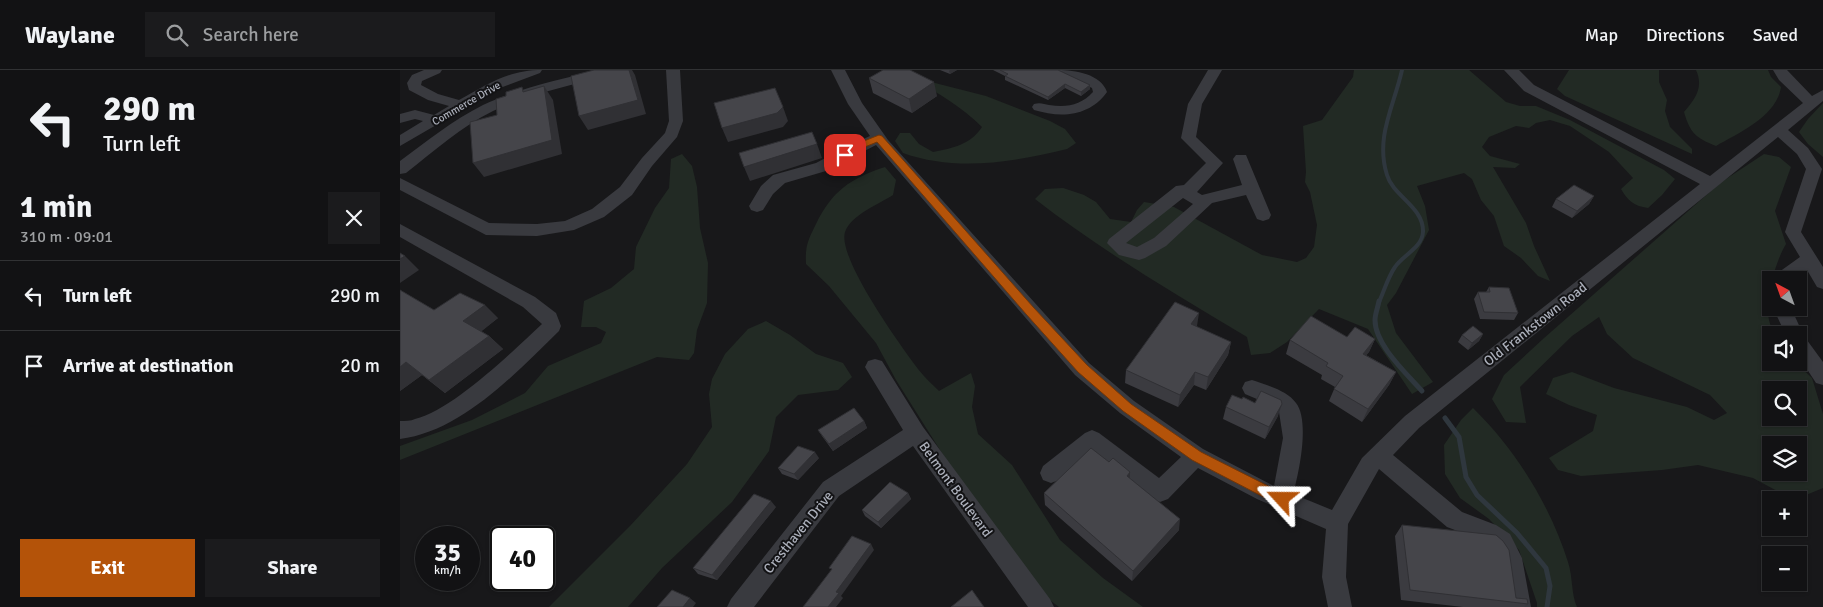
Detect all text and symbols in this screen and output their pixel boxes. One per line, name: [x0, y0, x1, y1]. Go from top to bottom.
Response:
search box: [145, 12, 495, 57]
text: Waylane: [25, 20, 115, 50]
icon: search: [163, 21, 191, 49]
text: Search here: [203, 23, 299, 47]
text: Map: [1585, 24, 1618, 46]
text: Directions: [1646, 24, 1725, 46]
text: Saved: [1753, 24, 1798, 46]
street label: Commerce Drive: [430, 79, 503, 128]
text: 290 m: [103, 87, 196, 130]
icon: left: [20, 90, 85, 155]
text: Turn left: [103, 130, 181, 157]
pin: [824, 134, 866, 176]
icon: arrive: [831, 141, 859, 169]
text: 1 min: [20, 189, 92, 226]
button: close: [328, 192, 380, 244]
text: 310 m · 09:01: [20, 227, 113, 247]
north arrow: [1762, 271, 1808, 316]
map controls: [1762, 271, 1807, 591]
street label: Old Frankstown Road: [1480, 279, 1590, 370]
icon: left: [20, 282, 48, 310]
text: Turn left: [63, 284, 132, 308]
text: 290 m: [330, 284, 380, 308]
button: sound: [1762, 326, 1807, 371]
icon: arrive: [20, 352, 48, 380]
text: Arrive at destination: [63, 354, 234, 378]
text: 20 m: [340, 354, 380, 378]
button: search: [1762, 381, 1807, 426]
button: layers: [1762, 436, 1807, 481]
street label: Belmont Boulevard: [915, 438, 996, 540]
position arrow: [1255, 472, 1307, 524]
street label: Cresthaven Drive: [760, 488, 837, 577]
button: +: [1762, 491, 1807, 536]
speed limit sign: 40: [490, 526, 555, 591]
text: 35: [434, 537, 461, 568]
button: Exit: [20, 539, 195, 597]
button: Share: [205, 539, 380, 597]
button: −: [1762, 546, 1807, 591]
text: km/h: [434, 563, 461, 578]

